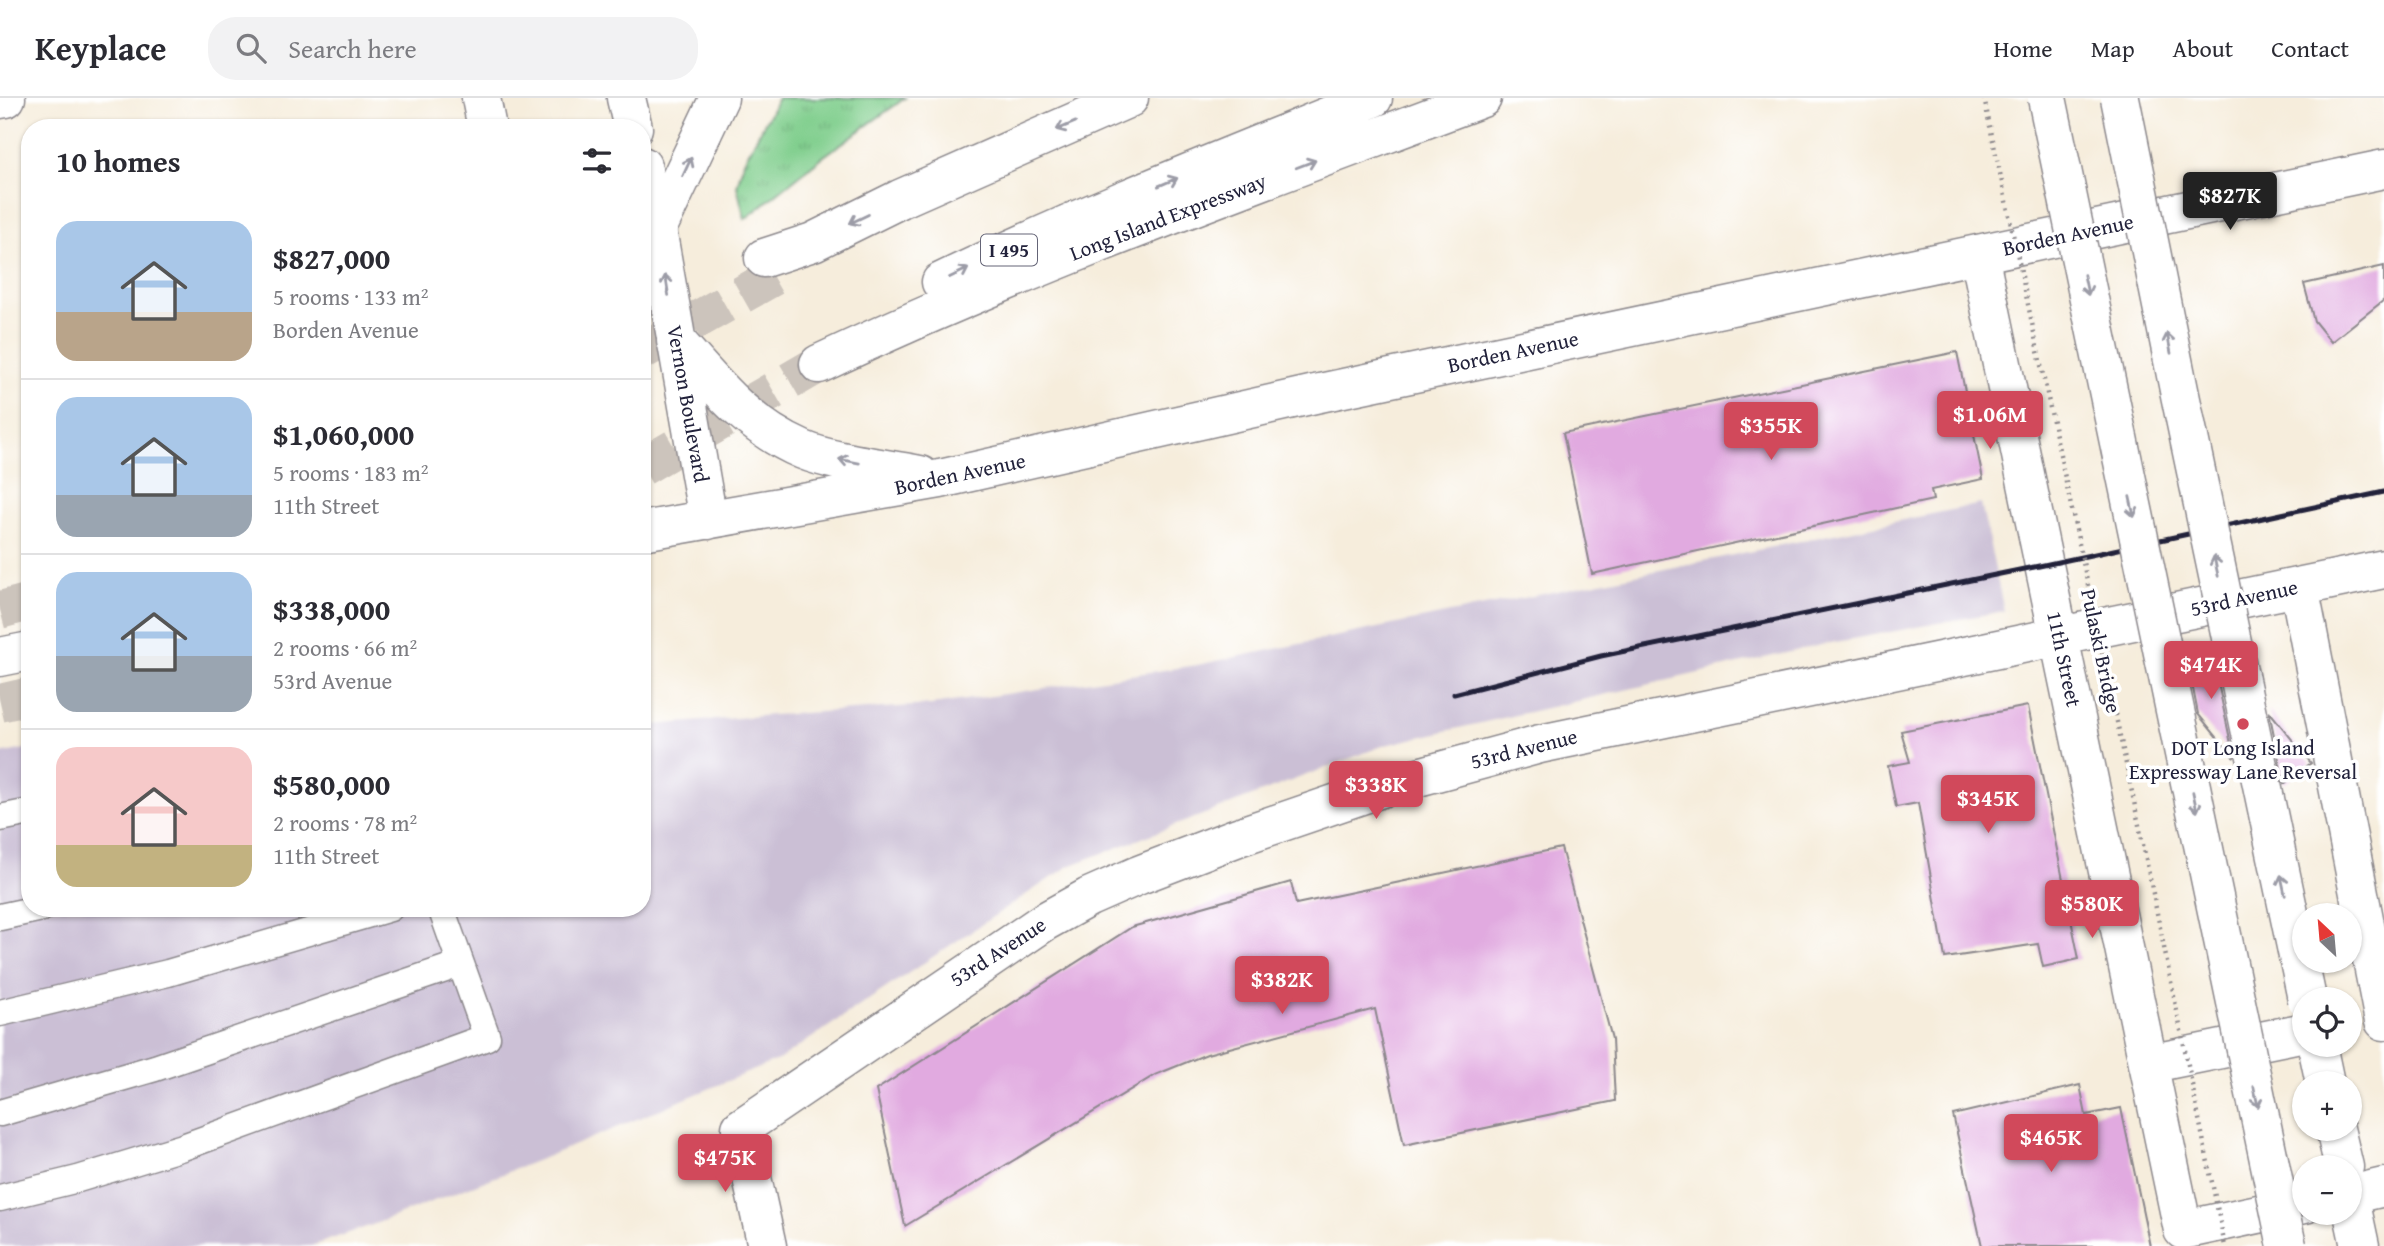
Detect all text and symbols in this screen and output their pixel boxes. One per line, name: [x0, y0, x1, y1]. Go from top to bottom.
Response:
search box: [208, 17, 698, 80]
text: Keyplace: [35, 24, 166, 72]
icon: search: [232, 29, 270, 67]
text: Search here: [288, 29, 417, 68]
text: Home: [1994, 31, 2053, 66]
text: Map: [2091, 31, 2135, 66]
text: About: [2173, 31, 2233, 66]
text: Contact: [2271, 31, 2349, 66]
one-way arrow: [1056, 120, 1077, 133]
text: 10 homes: [56, 139, 181, 183]
icon: filters: [578, 142, 616, 180]
one-way arrow: [680, 157, 694, 178]
one-way arrow: [1295, 157, 1317, 169]
street label: Long Island Expressway: [1065, 165, 1271, 268]
pin: $827K: [2181, 172, 2279, 232]
one-way arrow: [1157, 175, 1178, 188]
text: $827K: [2199, 178, 2261, 211]
street label: Borden Avenue: [2000, 205, 2136, 264]
one-way arrow: [849, 213, 870, 227]
road number: I 495: [981, 234, 1037, 266]
text: $827,000: [273, 236, 390, 280]
icon: home: [112, 249, 196, 333]
one-way arrow: [949, 265, 970, 278]
one-way arrow: [2079, 273, 2093, 296]
one-way arrow: [660, 274, 673, 297]
text: 5 rooms · 133 m²: [273, 280, 428, 313]
text: Borden Avenue: [273, 313, 419, 346]
street label: Borden Avenue: [1445, 322, 1581, 381]
street label: Vernon Boulevard: [659, 323, 718, 486]
one-way arrow: [2162, 332, 2176, 355]
pin: $1.06M: [1933, 392, 2047, 451]
text: $1.06M: [1953, 397, 2027, 430]
pin: $355K: [1722, 402, 1820, 462]
text: $355K: [1740, 408, 1802, 441]
text: $1,060,000: [273, 412, 414, 456]
icon: home: [112, 425, 196, 509]
street label: Borden Avenue: [892, 444, 1028, 503]
one-way arrow: [838, 454, 861, 467]
text: 5 rooms · 183 m²: [273, 456, 428, 489]
text: 11th Street: [273, 489, 379, 522]
one-way arrow: [2126, 495, 2140, 518]
one-way arrow: [2208, 555, 2222, 578]
street label: 53rd Avenue: [2187, 571, 2301, 624]
street label: Pulaski Bridge: [2073, 586, 2130, 716]
text: $338,000: [273, 587, 390, 631]
icon: home: [112, 600, 196, 684]
street label: 11th Street: [2039, 608, 2090, 710]
text: 2 rooms · 66 m²: [273, 631, 417, 664]
pin: $474K: [2162, 642, 2260, 701]
text: $474K: [2180, 647, 2242, 680]
text: 53rd Avenue: [273, 664, 392, 697]
marker: DOT Long Island Expressway Lane Reversal: [2235, 716, 2251, 732]
street label: 53rd Avenue: [1467, 720, 1581, 777]
place label: DOT Long Island Expressway Lane Reversal: [2129, 732, 2357, 787]
text: $580,000: [273, 762, 390, 806]
pin: $338K: [1327, 762, 1425, 821]
text: $338K: [1345, 767, 1407, 800]
icon: home: [112, 775, 196, 859]
pin: $345K: [1939, 776, 2037, 835]
text: $345K: [1957, 781, 2019, 814]
one-way arrow: [2189, 790, 2203, 813]
text: 2 rooms · 78 m²: [273, 806, 417, 839]
text: 11th Street: [273, 839, 379, 872]
one-way arrow: [2275, 874, 2289, 897]
pin: $580K: [2043, 880, 2141, 940]
text: $580K: [2061, 886, 2123, 919]
north arrow: [2292, 903, 2362, 973]
map controls: [2292, 903, 2362, 1225]
street label: 53rd Avenue: [944, 909, 1052, 994]
pin: $382K: [1233, 956, 1331, 1016]
text: $382K: [1251, 962, 1313, 995]
button: locate: [2292, 987, 2362, 1057]
button: +: [2292, 1071, 2362, 1141]
one-way arrow: [2250, 1085, 2264, 1108]
pin: $465K: [2002, 1114, 2100, 1174]
text: $465K: [2020, 1120, 2082, 1153]
pin: $475K: [676, 1134, 774, 1194]
text: $475K: [694, 1140, 756, 1173]
button: −: [2292, 1155, 2362, 1225]

